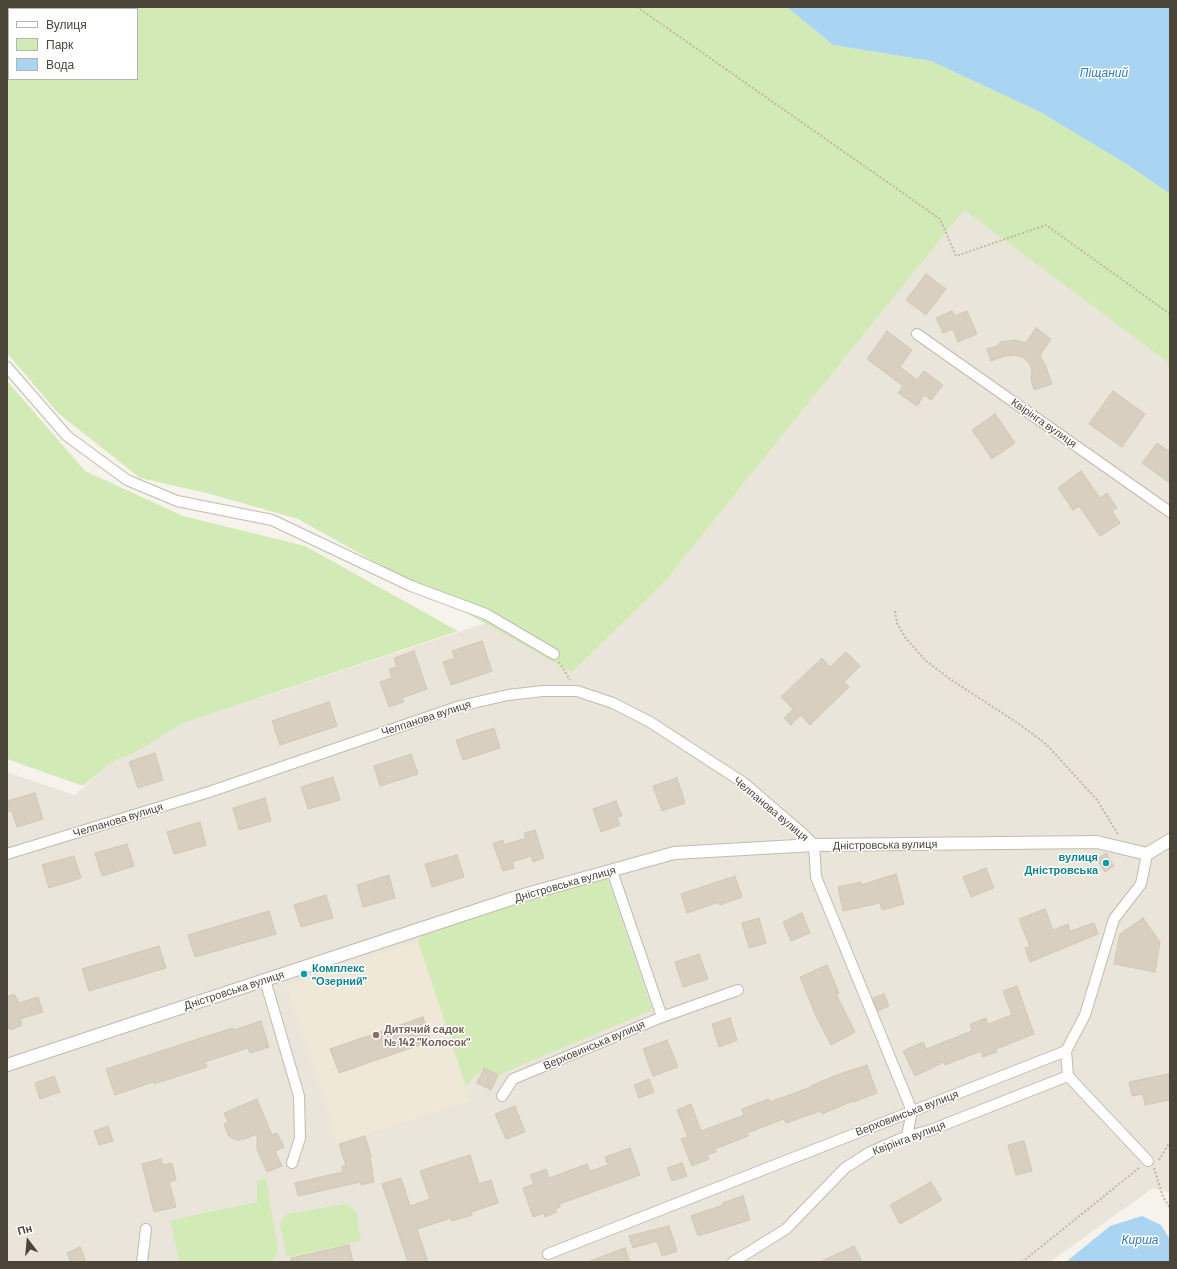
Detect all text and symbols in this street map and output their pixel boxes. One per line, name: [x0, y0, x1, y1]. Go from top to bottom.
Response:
legend: [8, 8, 138, 80]
text: Вулиця: [46, 17, 87, 31]
text: Парк: [46, 37, 73, 51]
text: Вода: [46, 57, 74, 71]
water label: Піщаний: [1080, 66, 1128, 80]
street label: Квірінга вулиця: [1009, 395, 1079, 451]
street label: Челпанова вулиця: [380, 697, 472, 739]
street label: Челпанова вулиця: [731, 774, 811, 844]
street label: Челпанова вулиця: [71, 800, 165, 840]
street label: Дністровська вулиця: [833, 837, 937, 853]
place label: вулиця Дністровська: [1025, 850, 1098, 876]
marker: вулиця Дністровська: [1101, 858, 1111, 868]
street label: Дністровська вулиця: [513, 863, 617, 905]
place label: Комплекс "Озерний": [312, 961, 367, 987]
street label: Дністровська вулиця: [182, 968, 286, 1012]
marker: Комплекс "Озерний": [299, 969, 309, 979]
street label: Верховинська вулиця: [541, 1018, 647, 1072]
place label: Дитячий садок № 142 "Колосок": [384, 1022, 470, 1048]
marker: Дитячий садок № 142 "Колосок": [371, 1030, 381, 1040]
street label: Верховинська вулиця: [854, 1087, 960, 1139]
street label: Квірінга вулиця: [871, 1118, 947, 1158]
north arrow: [8, 1221, 48, 1261]
text: Пн: [16, 1221, 33, 1237]
water label: Кирша: [1121, 1233, 1159, 1247]

